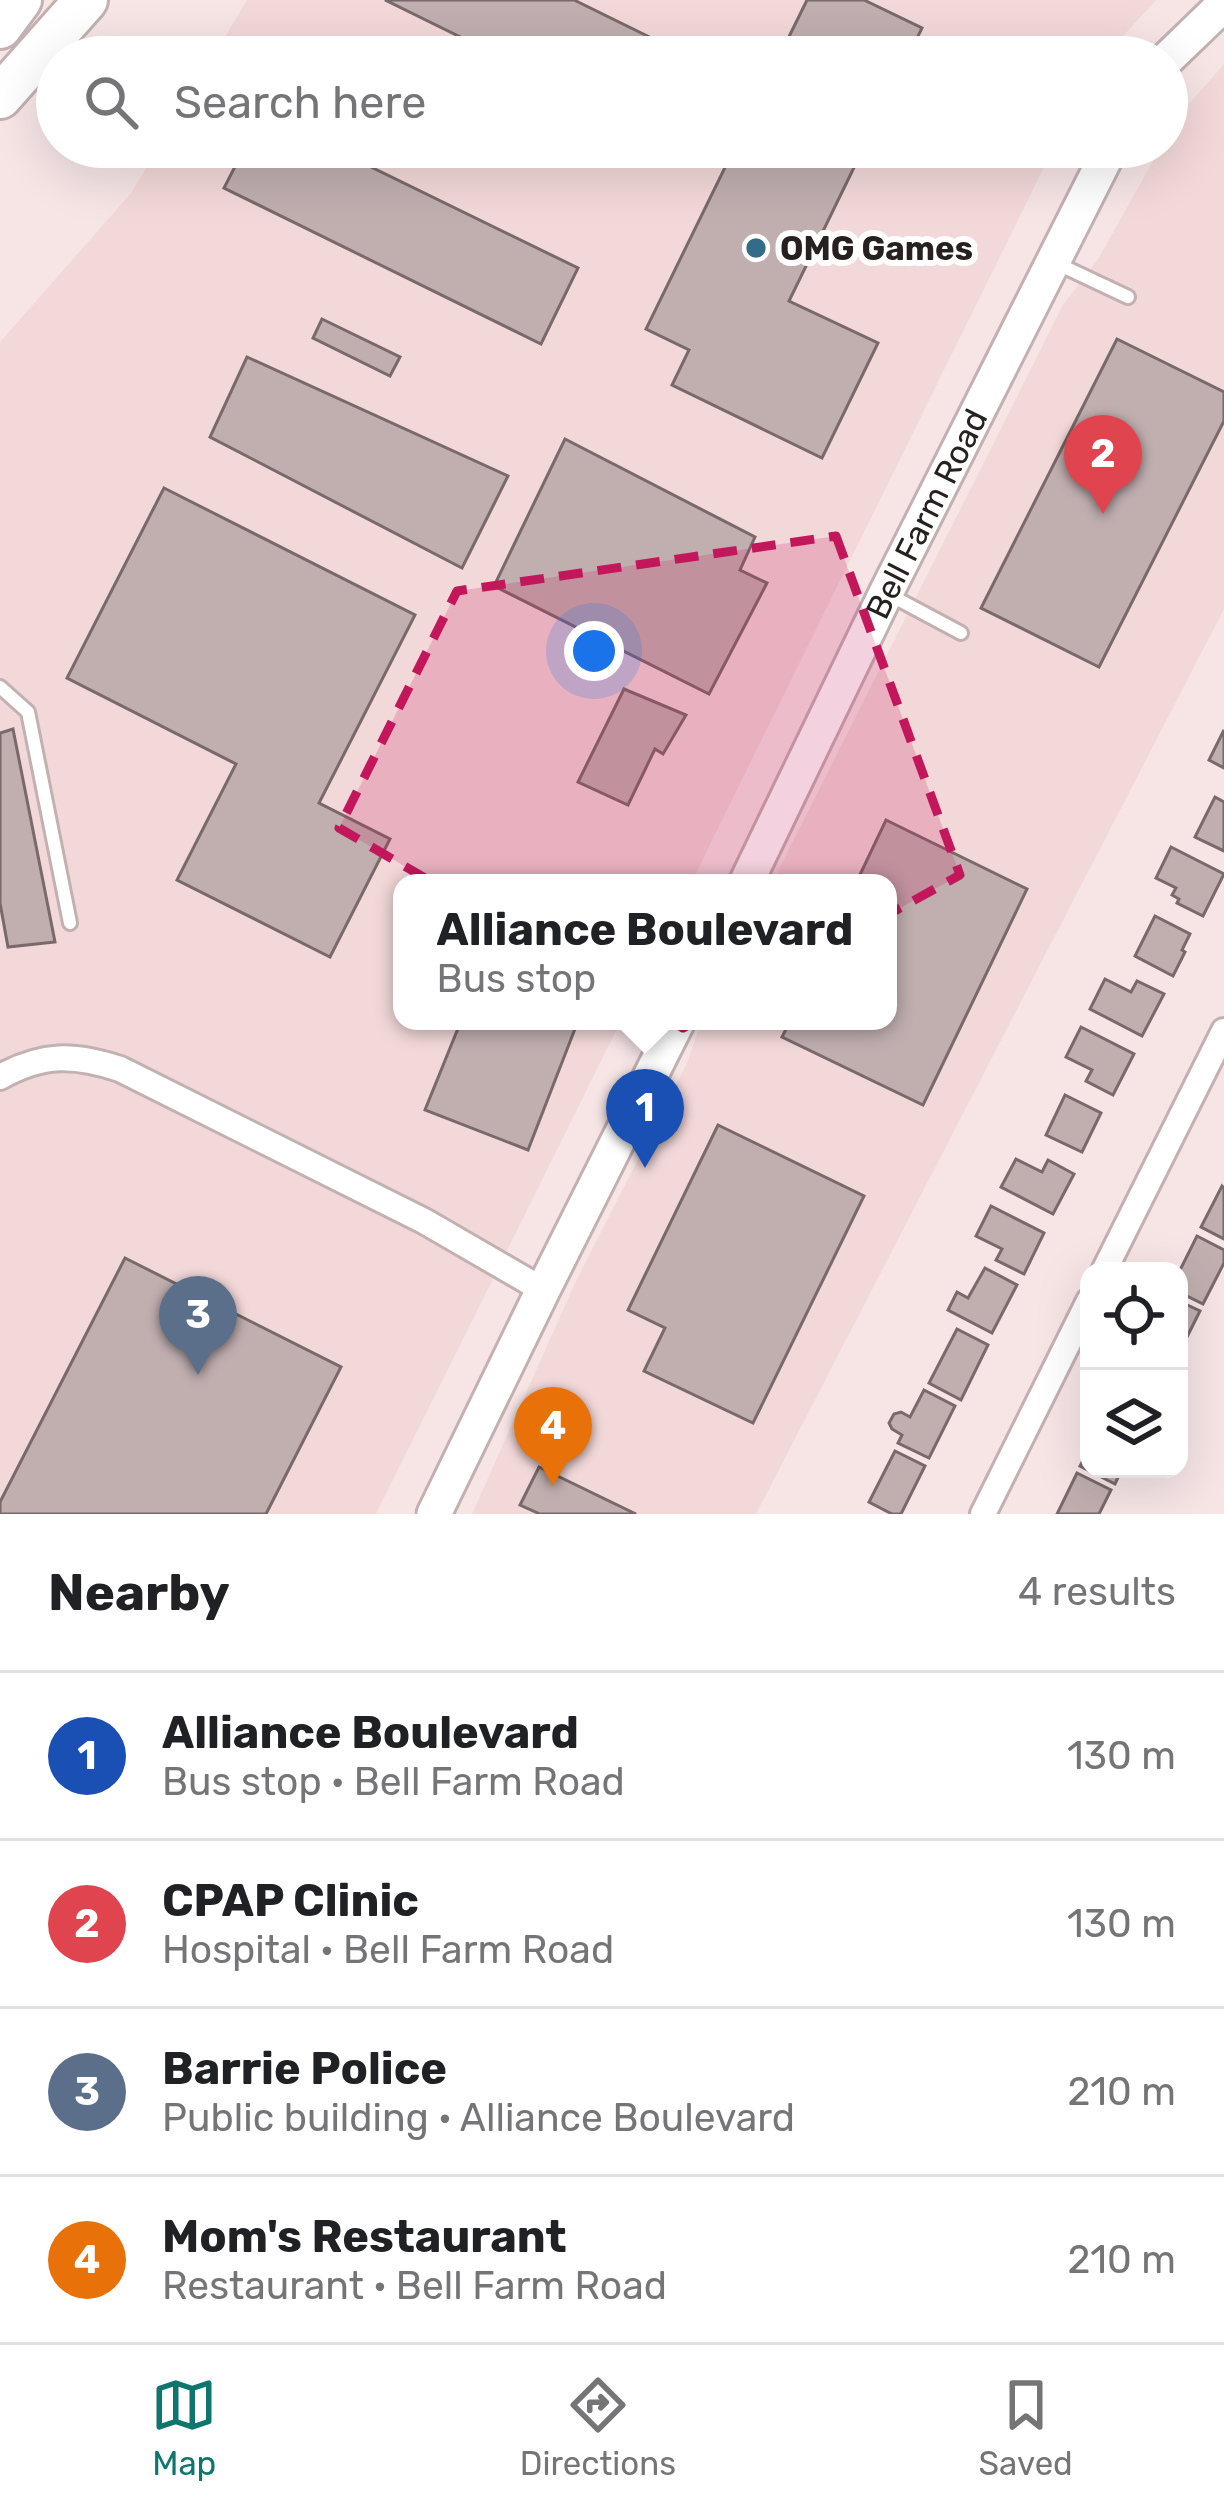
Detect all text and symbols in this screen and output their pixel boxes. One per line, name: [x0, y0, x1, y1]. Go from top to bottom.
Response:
search box: [36, 36, 1188, 168]
icon: search: [78, 69, 144, 135]
text: Search here: [174, 76, 426, 129]
place label: OMG Games: [780, 229, 973, 268]
marker: OMG Games: [743, 235, 769, 261]
street label: Bell Farm Road: [857, 402, 995, 625]
pin: 2: [1064, 415, 1142, 514]
your location: [564, 621, 624, 681]
popup: [393, 874, 897, 1030]
text: Alliance Boulevard: [437, 903, 853, 956]
text: Bus stop: [437, 956, 596, 1002]
pin: 1: [606, 1069, 684, 1168]
map controls: [1080, 1262, 1188, 1478]
button: locate: [1080, 1262, 1188, 1370]
pin: 3: [159, 1276, 237, 1375]
button: layers: [1080, 1370, 1188, 1478]
pin: 4: [514, 1387, 592, 1486]
text: Nearby: [48, 1562, 230, 1623]
text: 4 results: [1018, 1569, 1176, 1615]
text: Alliance Boulevard: [162, 1706, 579, 1759]
text: 1: [77, 1733, 97, 1779]
text: 130 m: [1067, 1733, 1176, 1779]
text: Bus stop · Bell Farm Road: [162, 1759, 625, 1805]
text: CPAP Clinic: [162, 1874, 419, 1927]
text: 2: [74, 1901, 100, 1947]
text: 130 m: [1067, 1901, 1176, 1947]
text: Hospital · Bell Farm Road: [162, 1927, 614, 1973]
text: Barrie Police: [162, 2042, 447, 2095]
text: 3: [74, 2069, 100, 2115]
text: 210 m: [1067, 2069, 1176, 2115]
text: Public building · Alliance Boulevard: [162, 2095, 795, 2141]
text: Mom's Restaurant: [162, 2210, 567, 2263]
text: 4: [74, 2237, 100, 2283]
text: 210 m: [1067, 2237, 1176, 2283]
text: Restaurant · Bell Farm Road: [162, 2263, 667, 2309]
tab: Map: [151, 2372, 217, 2483]
tab: Directions: [520, 2372, 676, 2483]
tab: Saved: [979, 2372, 1073, 2483]

